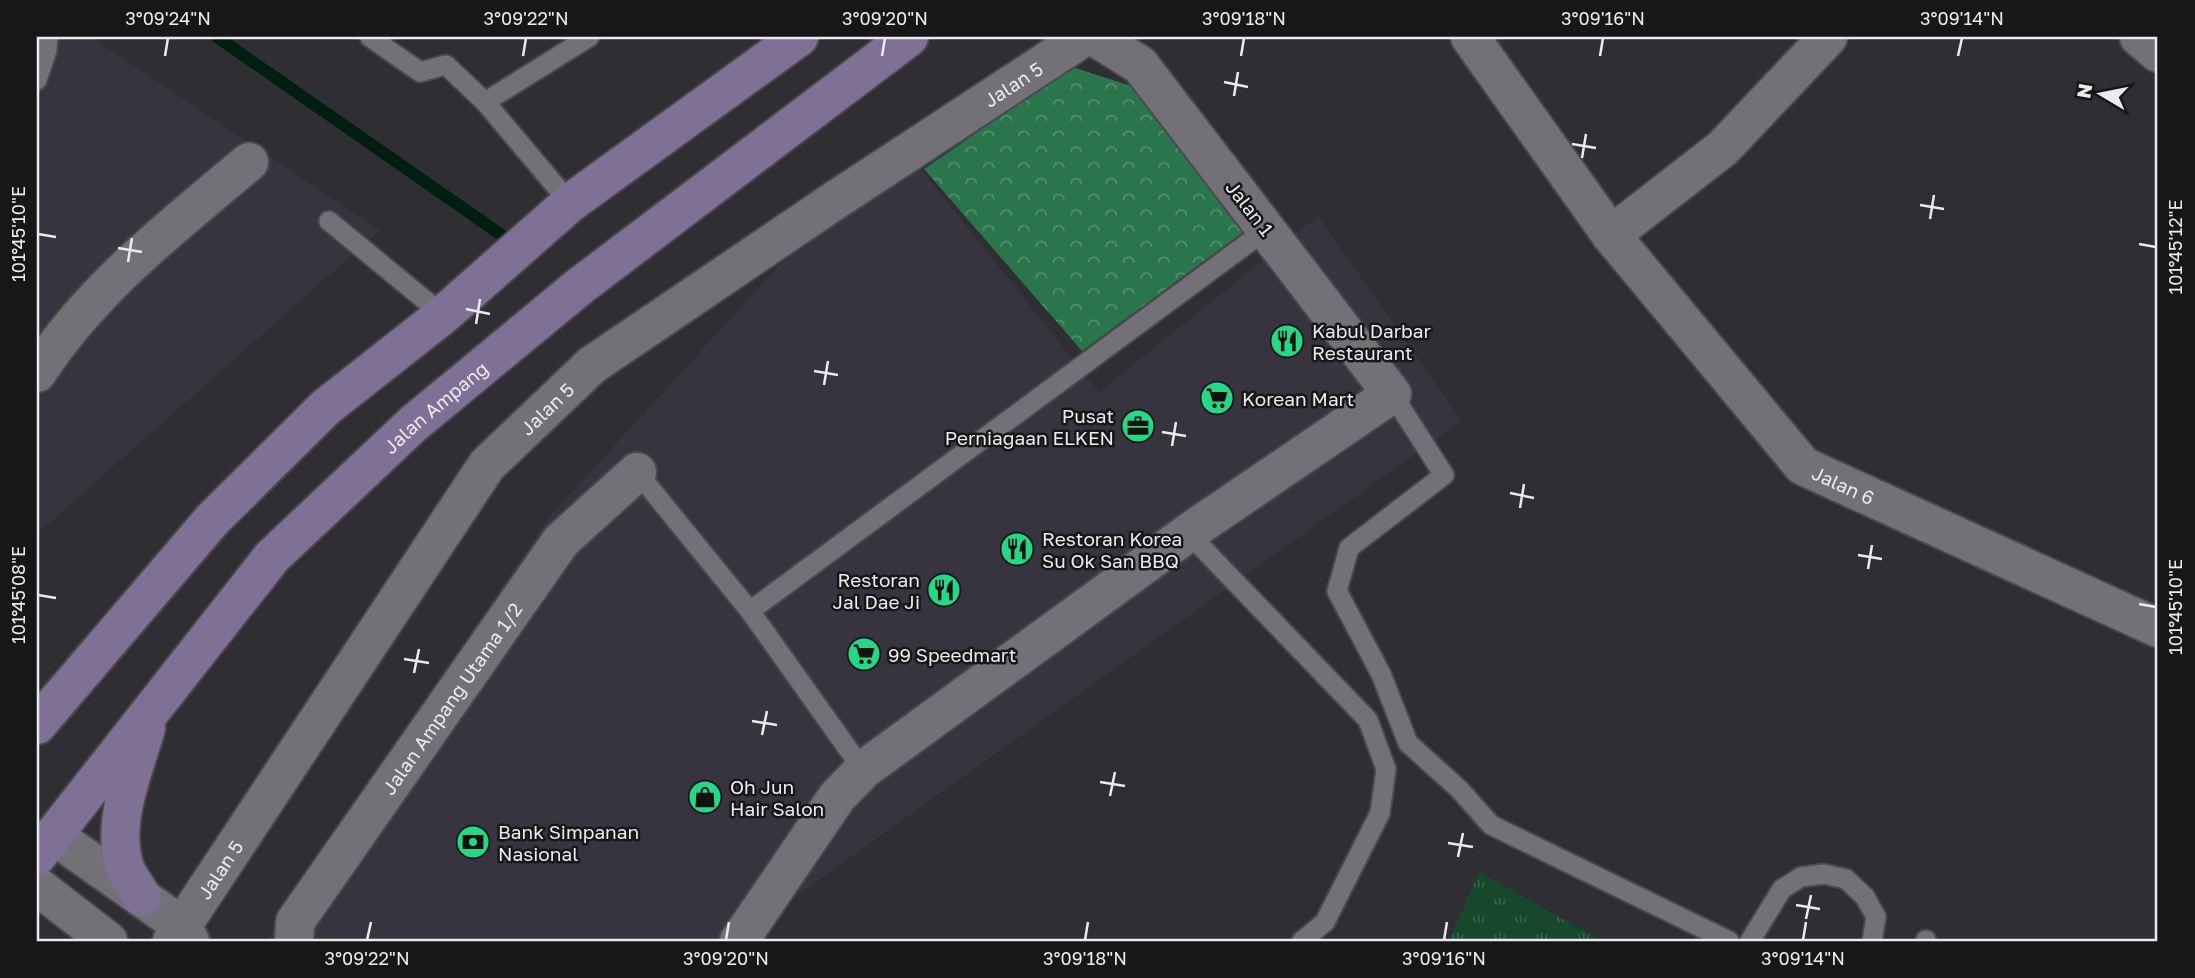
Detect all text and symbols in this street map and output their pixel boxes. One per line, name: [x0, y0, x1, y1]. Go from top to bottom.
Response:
text: 3°09'24"N: [125, 7, 211, 29]
text: 3°09'22"N: [483, 7, 569, 29]
text: 3°09'20"N: [842, 7, 928, 29]
text: 3°09'18"N: [1202, 7, 1286, 29]
text: 3°09'16"N: [1561, 7, 1645, 29]
text: 3°09'14"N: [1920, 7, 2004, 29]
street label: Jalan 5: [979, 56, 1047, 111]
north arrow: [2066, 60, 2136, 130]
text: N: [2071, 82, 2096, 100]
street label: Jalan 1: [1221, 176, 1279, 240]
text: 101°45'10"E: [7, 186, 29, 282]
text: 101°45'12"E: [2164, 199, 2186, 295]
place label: Kabul Darbar Restaurant: [1312, 319, 1432, 364]
restaurant icon: Kabul Darbar Restaurant: [1268, 322, 1306, 360]
street label: Jalan Ampang: [378, 356, 492, 458]
street label: Jalan 5: [515, 377, 578, 439]
supermarket icon: Korean Mart: [1198, 379, 1236, 417]
place label: Korean Mart: [1242, 387, 1354, 410]
place label: Pusat Perniagaan ELKEN: [945, 404, 1114, 449]
office icon: Pusat Perniagaan ELKEN: [1119, 407, 1157, 445]
street label: Jalan 6: [1809, 460, 1878, 509]
place label: Restoran Korea Su Ok San BBQ: [1042, 527, 1182, 572]
restaurant icon: Restoran Korea Su Ok San BBQ: [998, 530, 1036, 568]
text: 101°45'08"E: [7, 546, 29, 644]
text: 101°45'10"E: [2164, 559, 2186, 655]
place label: Restoran Jal Dae Ji: [832, 568, 920, 613]
restaurant icon: Restoran Jal Dae Ji: [925, 571, 963, 609]
street label: Jalan Ampang Utama 1/2: [376, 598, 526, 799]
supermarket icon: 99 Speedmart: [845, 635, 883, 673]
place label: 99 Speedmart: [888, 643, 1016, 666]
place label: Oh Jun Hair Salon: [730, 775, 824, 820]
shop icon: Oh Jun Hair Salon: [686, 778, 724, 816]
place label: Bank Simpanan Nasional: [498, 820, 639, 865]
bank icon: Bank Simpanan Nasional: [454, 823, 492, 861]
street label: Jalan 5: [192, 836, 247, 903]
text: 3°09'22"N: [324, 947, 410, 969]
text: 3°09'20"N: [683, 947, 769, 969]
text: 3°09'18"N: [1043, 947, 1127, 969]
text: 3°09'16"N: [1402, 947, 1486, 969]
text: 3°09'14"N: [1761, 947, 1845, 969]

